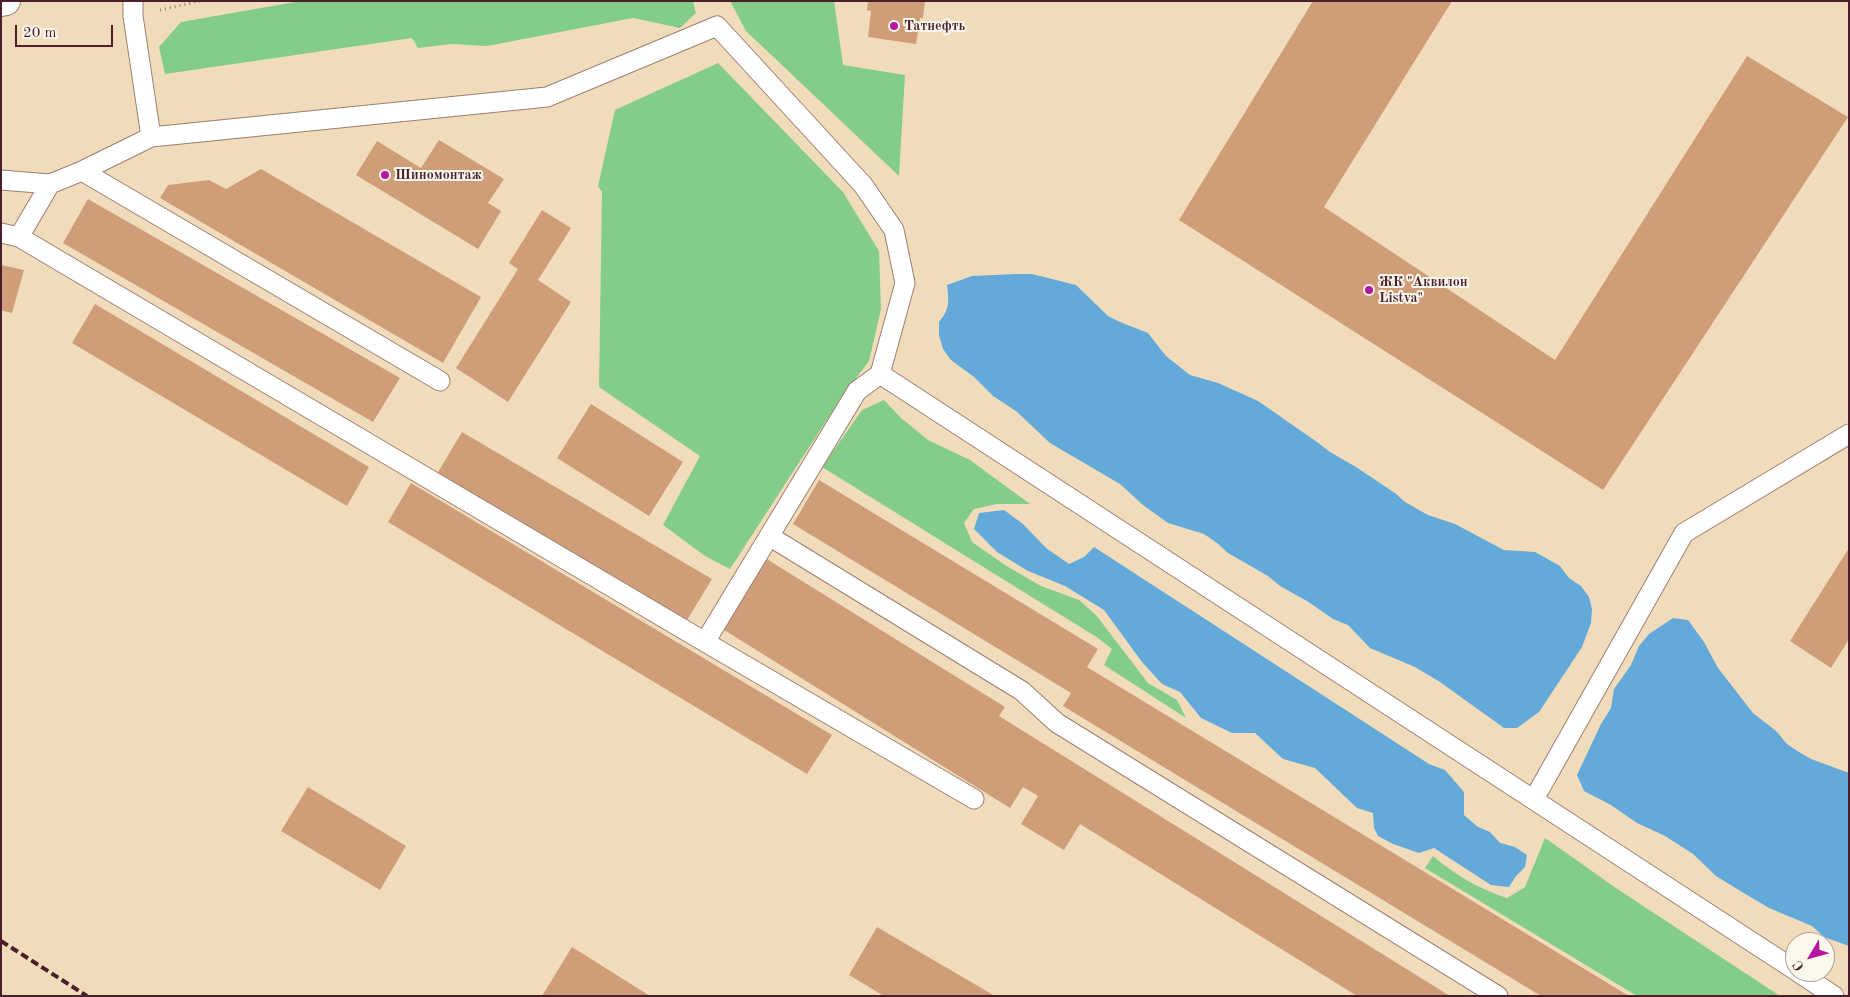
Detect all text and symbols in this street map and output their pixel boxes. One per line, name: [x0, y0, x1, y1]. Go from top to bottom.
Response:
scale bar: [18, 15, 115, 47]
place label: Татнефть: [904, 18, 965, 34]
marker: Татнефть: [888, 20, 900, 32]
text: 20 m: [23, 26, 57, 41]
place label: Шиномонтаж: [395, 167, 482, 183]
marker: Шиномонтаж: [379, 169, 391, 181]
place label: ЖК "Аквилон Listva": [1379, 274, 1468, 306]
marker: ЖК "Аквилон Listva": [1363, 284, 1375, 296]
north arrow: [1785, 932, 1835, 982]
text: С: [1790, 958, 1807, 973]

